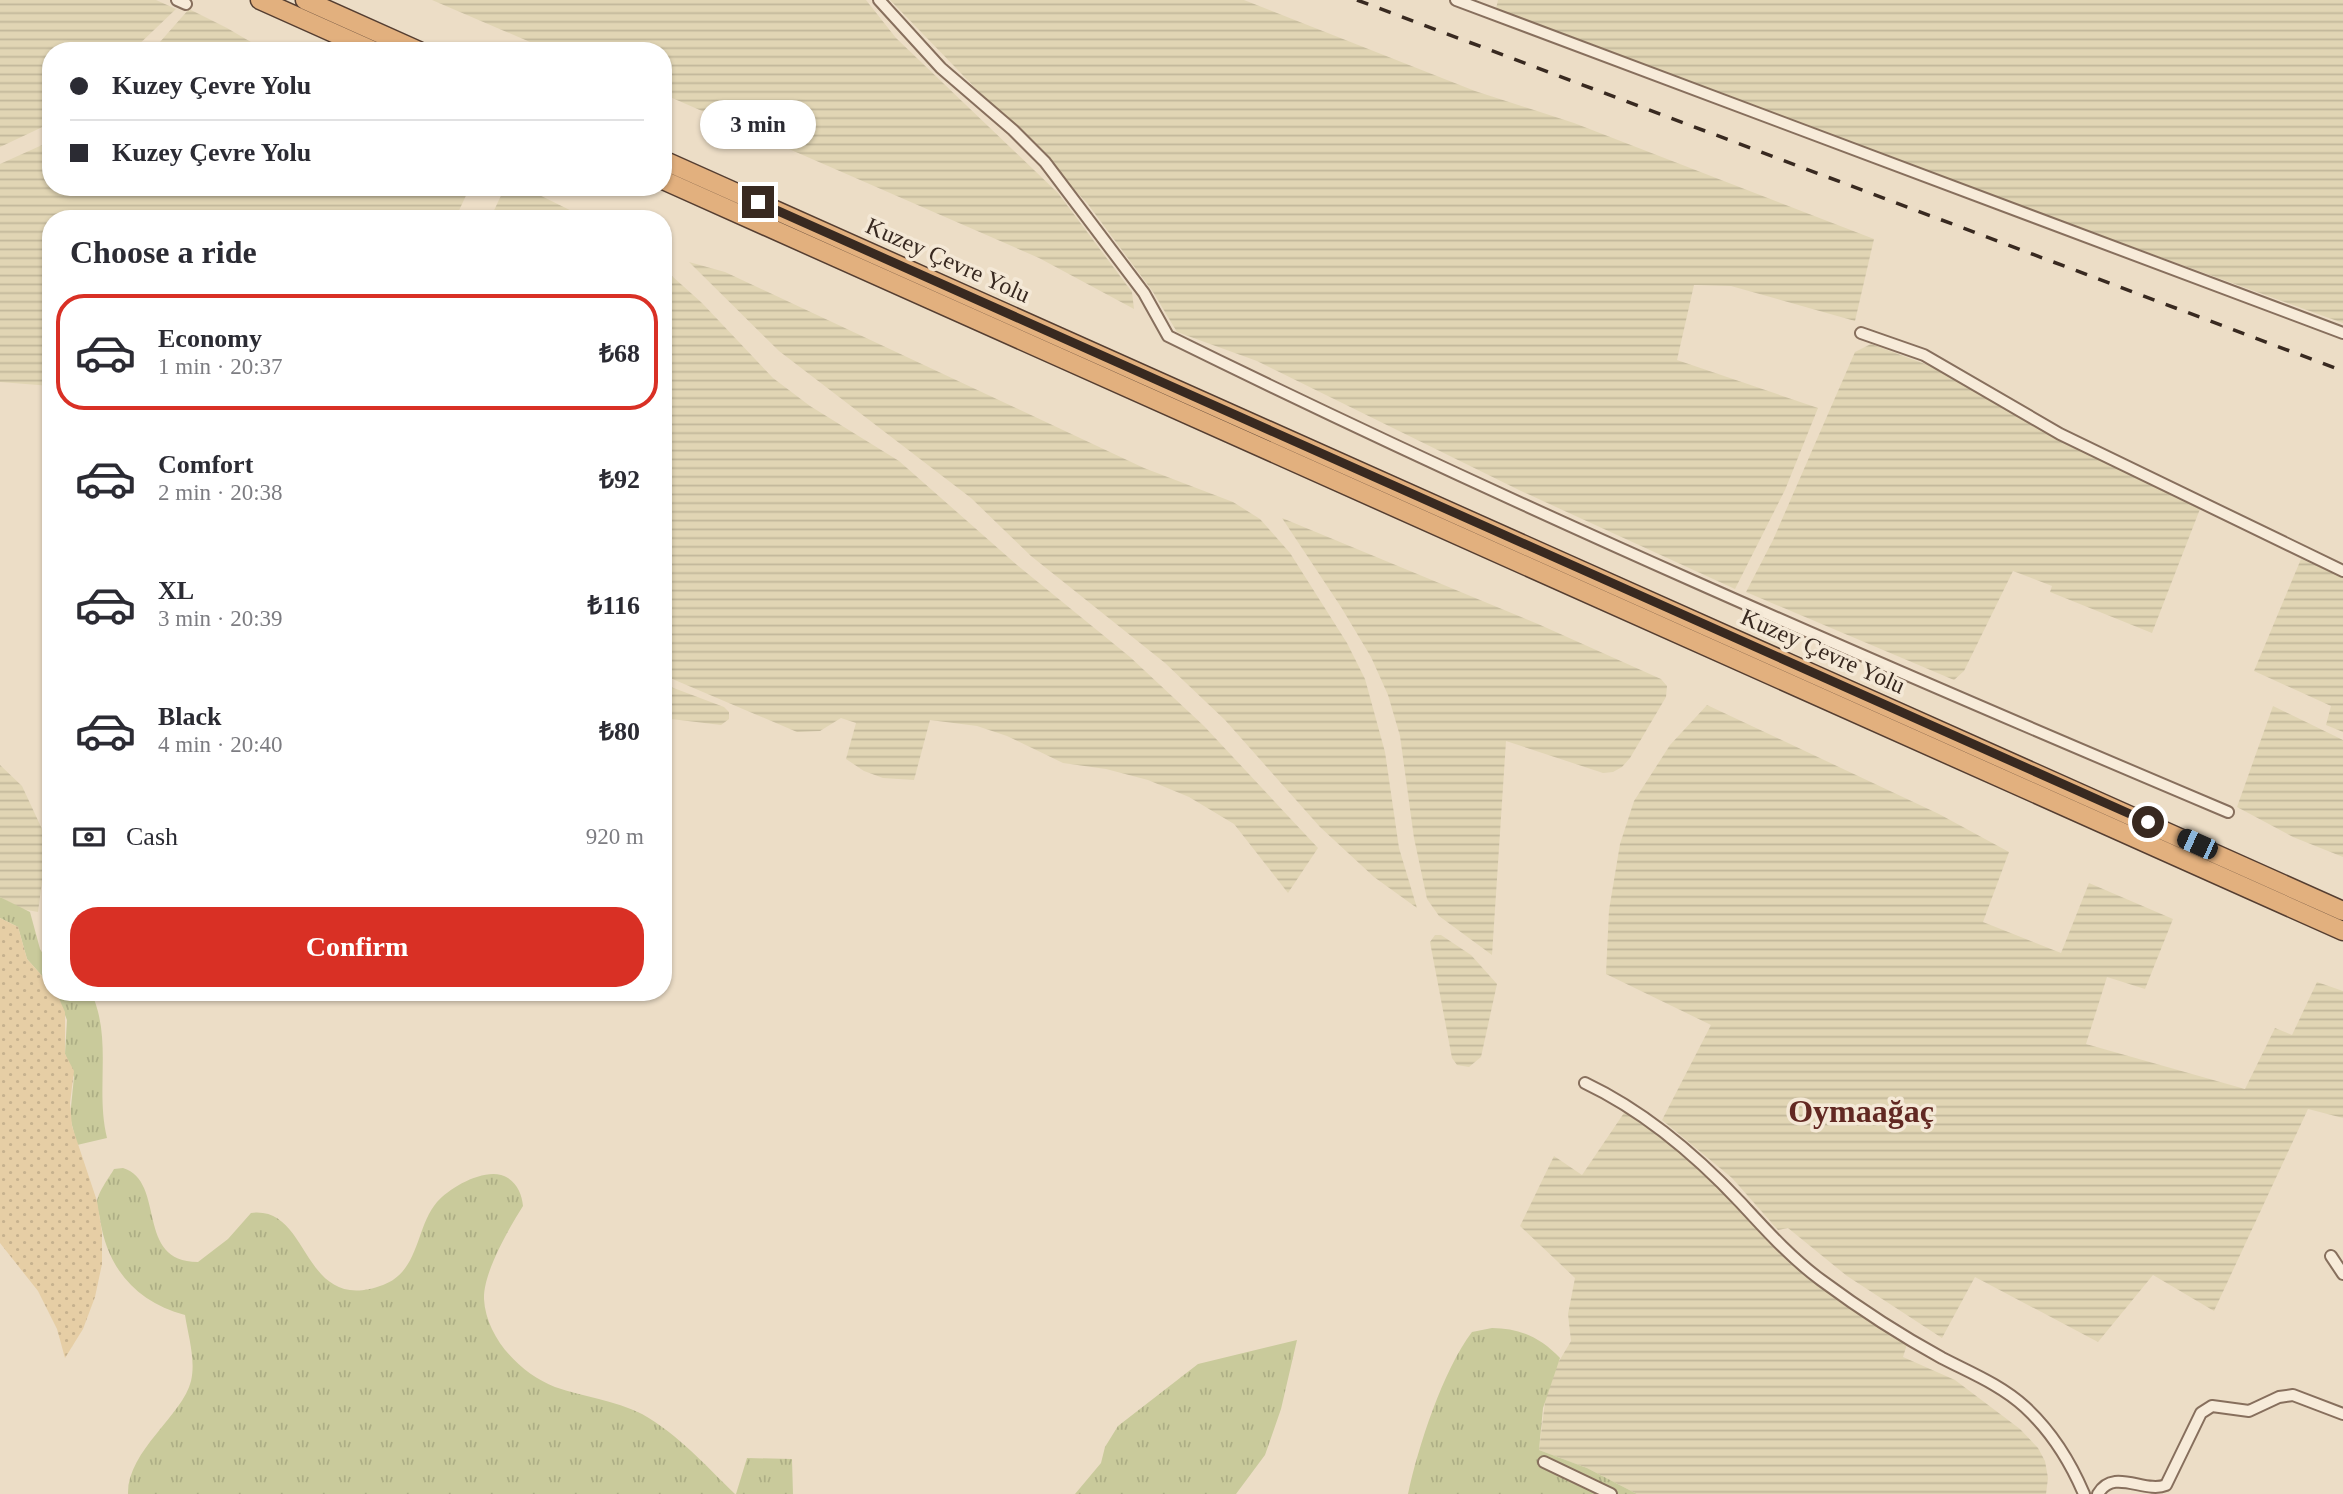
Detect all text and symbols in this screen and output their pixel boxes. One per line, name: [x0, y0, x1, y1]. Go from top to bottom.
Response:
text: Kuzey Çevre Yolu: [112, 71, 311, 100]
callout: 3 min: [700, 100, 816, 150]
text: 3 min: [730, 112, 786, 137]
text: Kuzey Çevre Yolu: [112, 138, 311, 167]
route end: [742, 186, 774, 218]
street label: Kuzey Çevre Yolu: [862, 212, 1034, 308]
text: Choose a ride: [70, 234, 257, 270]
icon: car: [74, 321, 137, 384]
text: Economy: [158, 324, 262, 353]
text: ₺68: [599, 339, 640, 368]
text: 1 min · 20:37: [158, 354, 283, 379]
icon: car: [74, 447, 137, 510]
text: Comfort: [158, 450, 253, 479]
text: ₺92: [599, 465, 640, 494]
text: 2 min · 20:38: [158, 480, 283, 505]
icon: car: [74, 573, 137, 636]
text: XL: [158, 576, 194, 605]
text: ₺116: [588, 591, 640, 620]
street label: Kuzey Çevre Yolu: [1737, 603, 1909, 699]
text: 3 min · 20:39: [158, 606, 283, 631]
icon: car: [74, 699, 137, 762]
text: Black: [158, 702, 222, 731]
text: ₺80: [599, 717, 640, 746]
text: 4 min · 20:40: [158, 732, 283, 757]
route start: [2132, 806, 2164, 838]
icon: cash: [70, 818, 108, 856]
text: Cash: [126, 822, 178, 851]
text: 920 m: [586, 824, 644, 849]
car: [2174, 826, 2221, 862]
button: Confirm: [70, 907, 644, 987]
district label: Oymaağaç: [1788, 1093, 1934, 1129]

